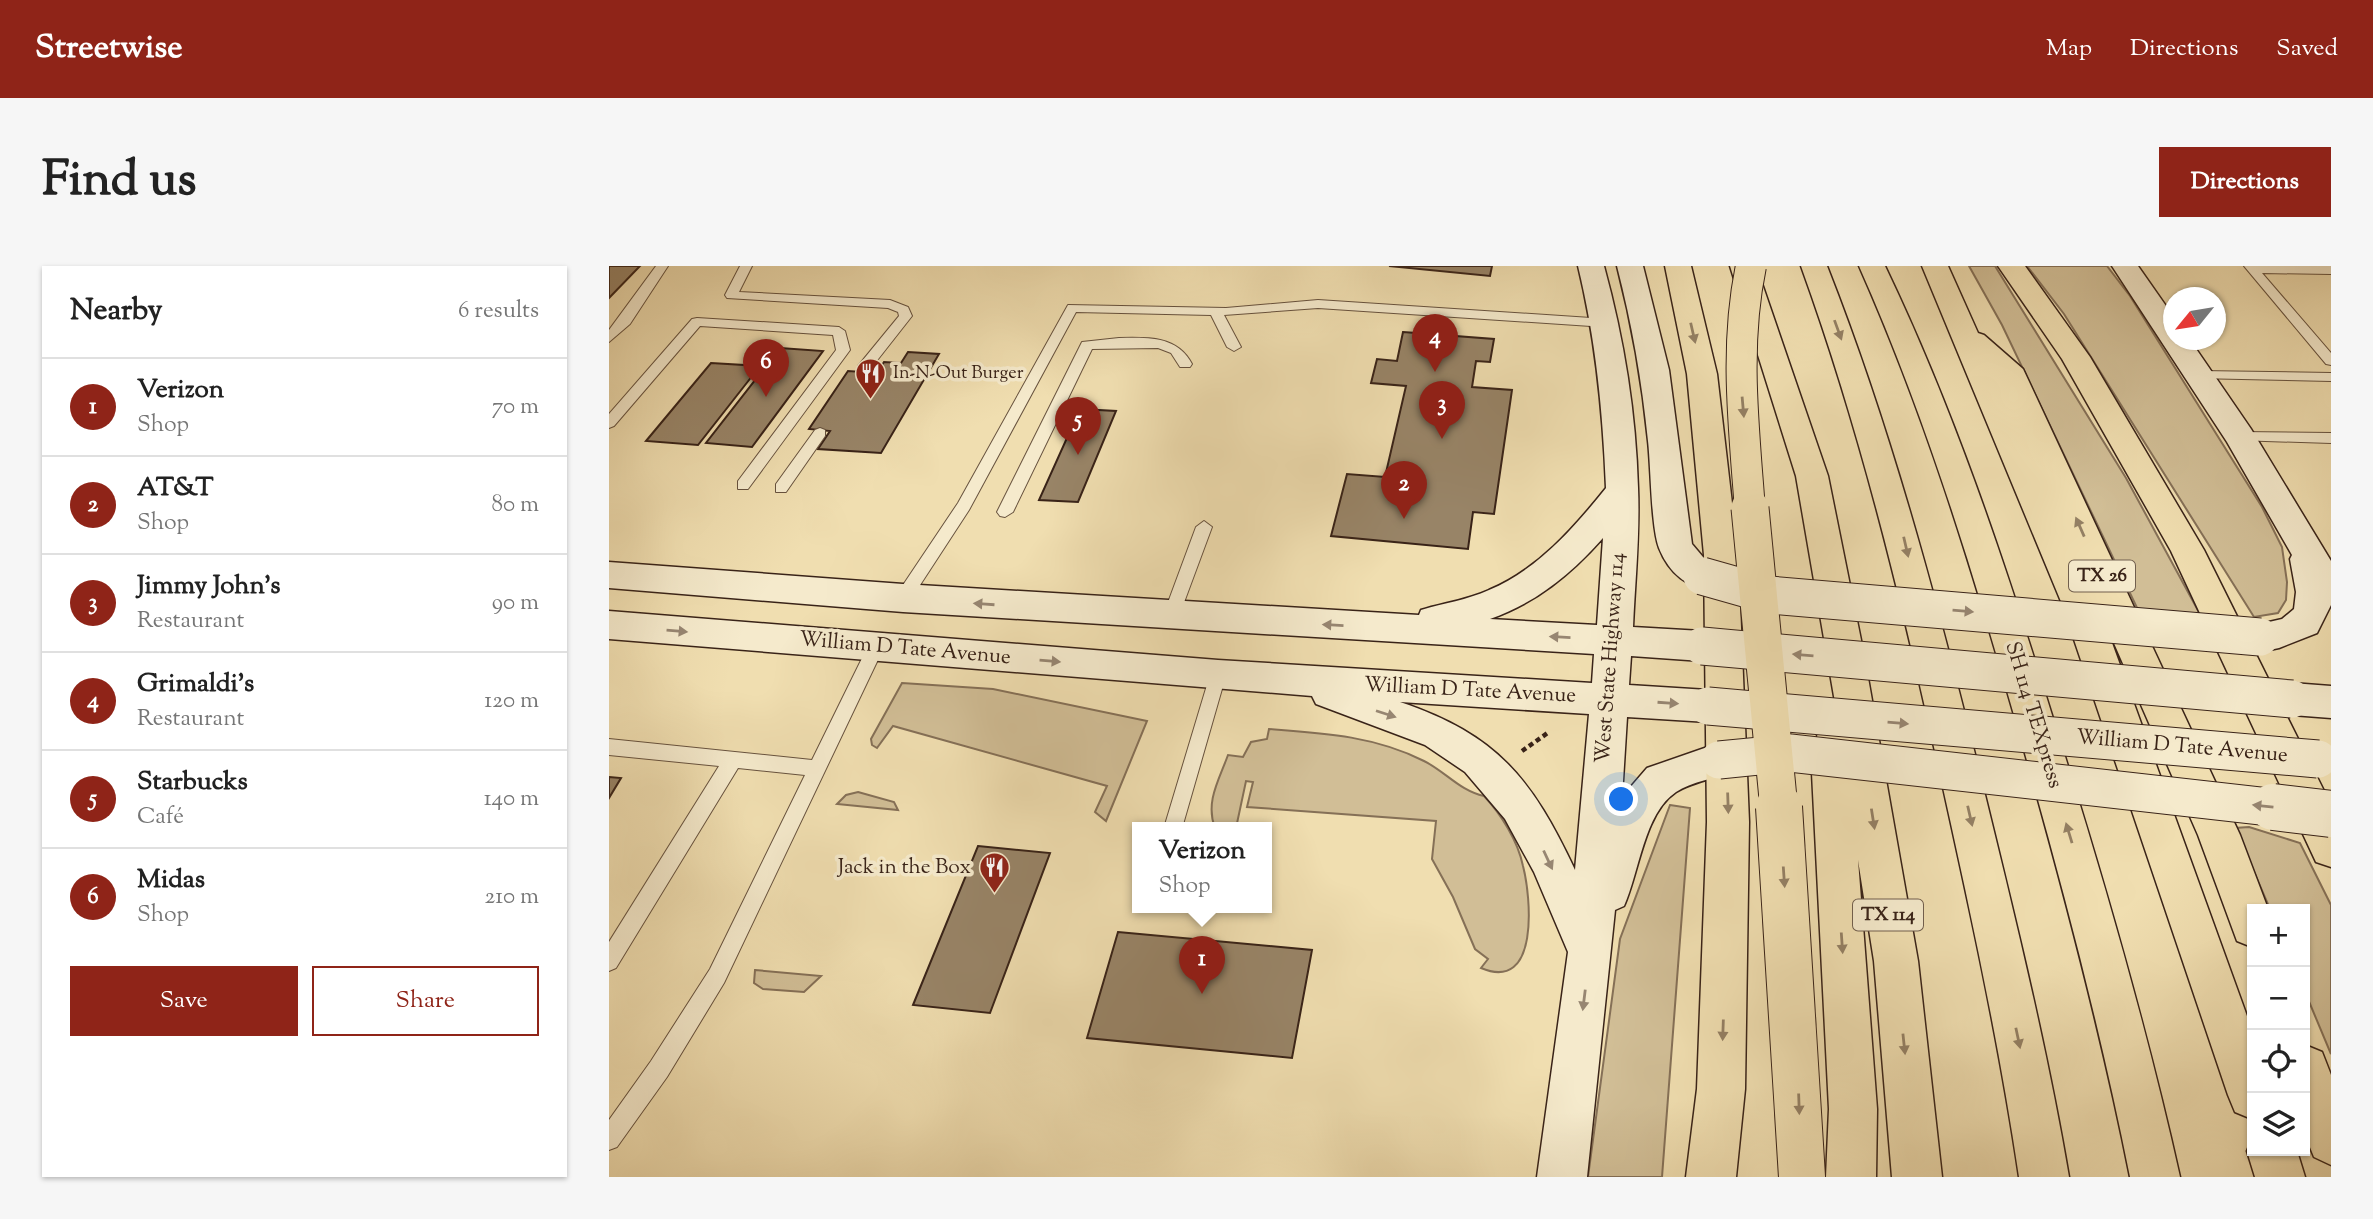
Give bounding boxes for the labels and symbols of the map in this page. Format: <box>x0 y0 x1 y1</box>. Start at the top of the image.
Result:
north arrow <box>2163 287 2226 350</box>
pin: 4 <box>1412 314 1458 372</box>
one-way arrow <box>1832 320 1843 341</box>
one-way arrow <box>1687 322 1698 344</box>
pin: 6 <box>743 339 789 397</box>
restaurant icon: In-N-Out Burger <box>853 357 887 401</box>
place label: In-N-Out Burger <box>893 361 1024 387</box>
pin: 3 <box>1419 381 1465 439</box>
one-way arrow <box>1738 396 1749 418</box>
pin: 5 <box>1055 397 1101 455</box>
pin: 2 <box>1381 461 1427 519</box>
one-way arrow <box>2074 517 2085 538</box>
one-way arrow <box>1901 536 1912 558</box>
street label: West State Highway 114 <box>1589 552 1633 764</box>
road number: TX 26 <box>2069 560 2135 592</box>
one-way arrow <box>973 598 995 609</box>
one-way arrow <box>1952 606 1974 617</box>
one-way arrow <box>1322 619 1344 630</box>
street label: William D Tate Avenue <box>798 625 1012 673</box>
one-way arrow <box>666 626 688 637</box>
one-way arrow <box>1549 631 1571 642</box>
street label: SH 114 TEXpress <box>1996 638 2070 792</box>
one-way arrow <box>1792 649 1814 660</box>
one-way arrow <box>1039 656 1061 667</box>
street label: William D Tate Avenue <box>1363 670 1577 712</box>
one-way arrow <box>1658 698 1680 709</box>
one-way arrow <box>1376 710 1397 720</box>
one-way arrow <box>1887 718 1909 729</box>
street label: William D Tate Avenue <box>2075 723 2289 771</box>
your location <box>1604 782 1638 816</box>
one-way arrow <box>1722 792 1733 814</box>
one-way arrow <box>2252 801 2274 812</box>
one-way arrow <box>1965 805 1976 827</box>
one-way arrow <box>1868 808 1879 830</box>
one-way arrow <box>2063 822 2073 843</box>
one-way arrow <box>1543 849 1554 870</box>
restaurant icon: Jack in the Box <box>977 851 1011 895</box>
place label: Jack in the Box <box>837 853 971 883</box>
one-way arrow <box>1779 867 1790 889</box>
road number: TX 114 <box>1853 900 1923 930</box>
one-way arrow <box>1837 932 1848 954</box>
pin: 1 <box>1179 936 1225 994</box>
one-way arrow <box>1579 989 1590 1011</box>
one-way arrow <box>1717 1020 1728 1042</box>
one-way arrow <box>2013 1027 2024 1049</box>
one-way arrow <box>1899 1034 1910 1056</box>
one-way arrow <box>1793 1094 1804 1116</box>

